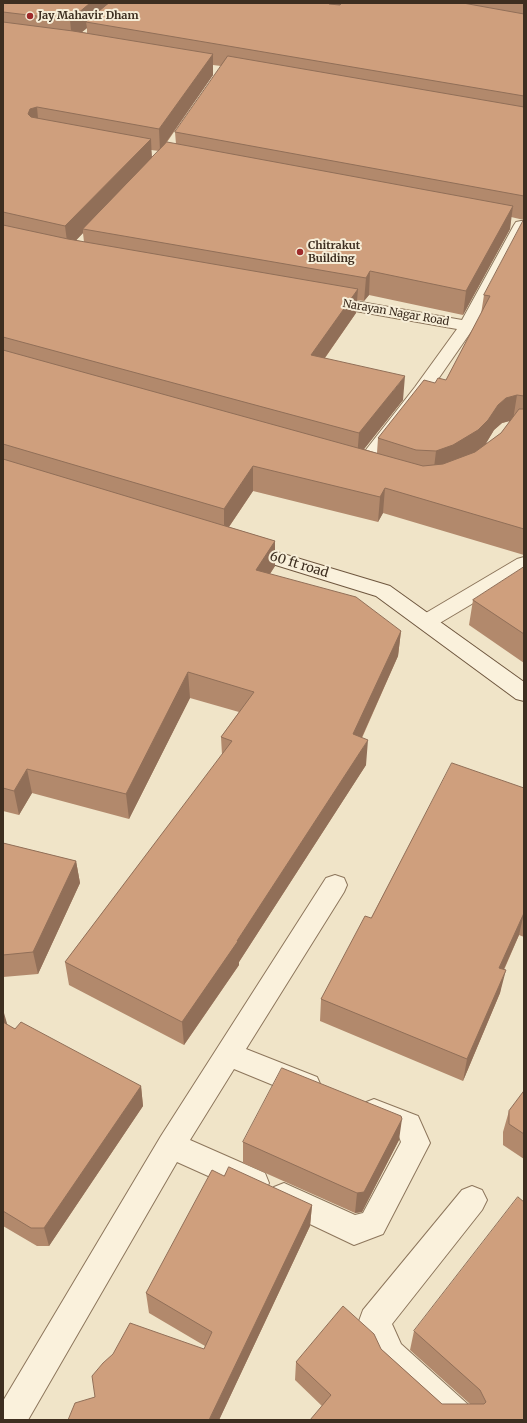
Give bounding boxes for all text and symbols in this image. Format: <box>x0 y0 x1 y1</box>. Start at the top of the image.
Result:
place label: Jay Mahavir Dham <box>38 9 138 23</box>
marker: Jay Mahavir Dham <box>25 11 35 21</box>
place label: Chitrakut Building <box>308 239 360 265</box>
marker: Chitrakut Building <box>295 247 305 257</box>
street label: Narayan Nagar Road <box>342 297 450 329</box>
street label: 60 ft road <box>268 549 330 581</box>

